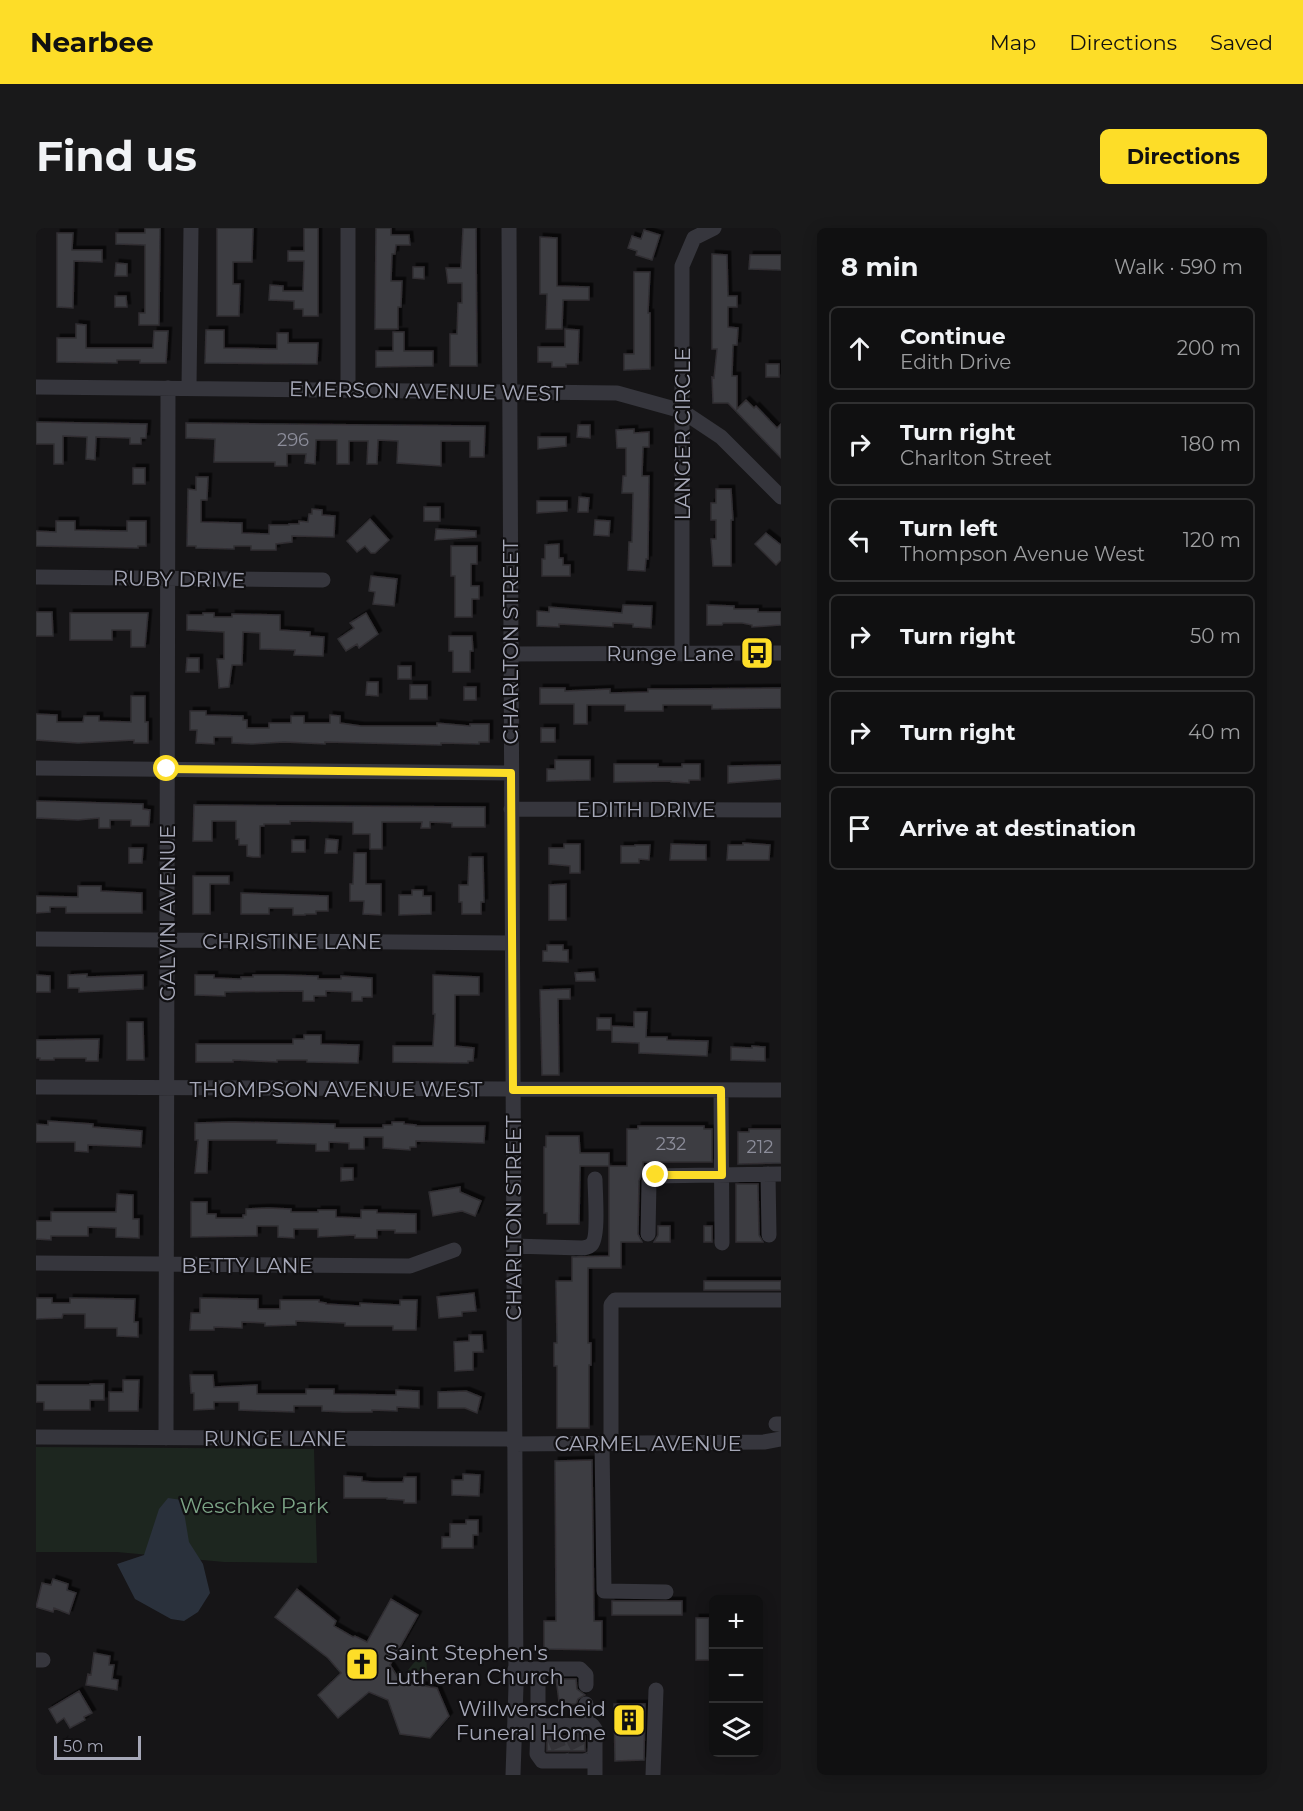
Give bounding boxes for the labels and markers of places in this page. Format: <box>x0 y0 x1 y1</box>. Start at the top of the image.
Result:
bus stop icon: Runge Lane <box>739 635 775 671</box>
place label: Runge Lane <box>606 641 734 666</box>
place label: Saint Stephen's Lutheran Church <box>385 1640 564 1689</box>
church icon: Saint Stephen's Lutheran Church <box>344 1646 380 1682</box>
place label: Willwerscheid Funeral Home <box>456 1696 606 1745</box>
building icon: Willwerscheid Funeral Home <box>611 1702 647 1738</box>

